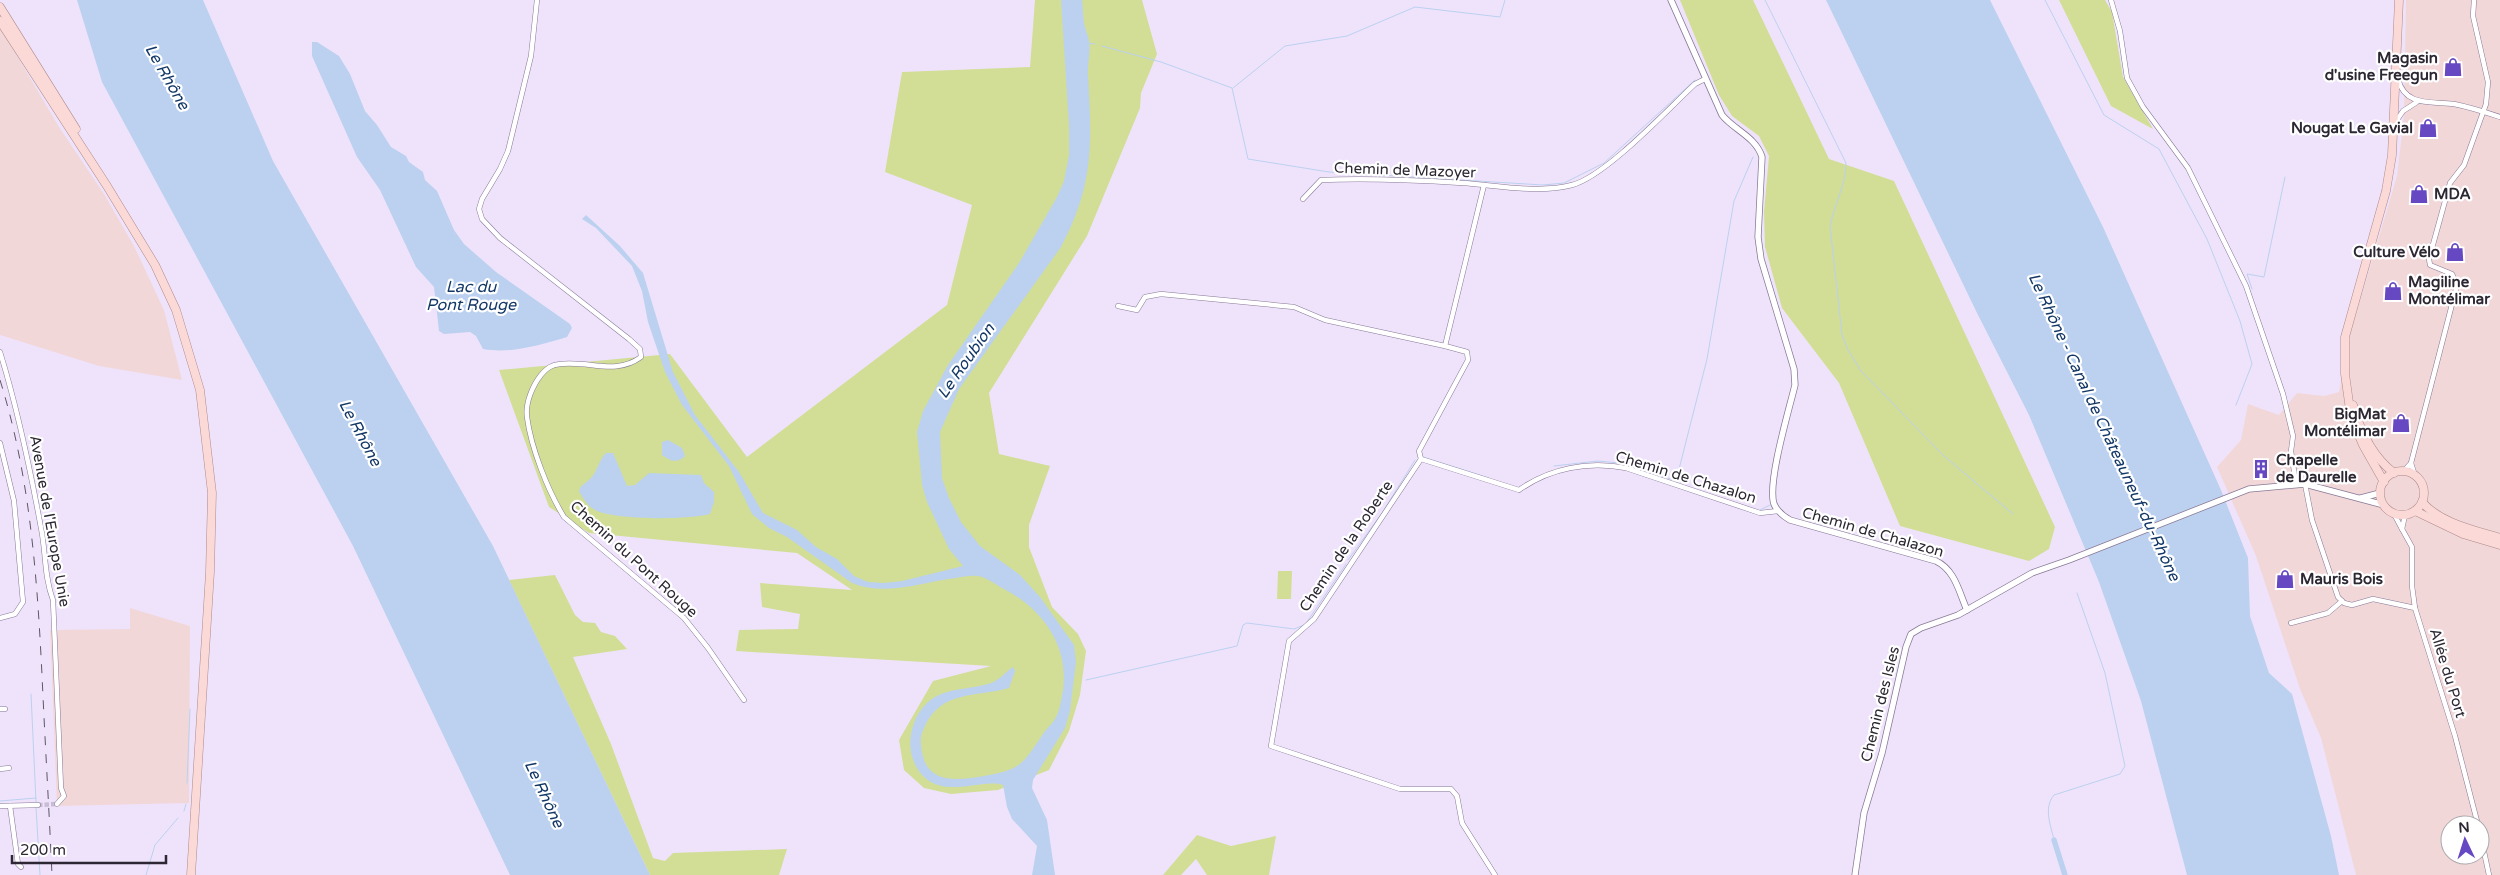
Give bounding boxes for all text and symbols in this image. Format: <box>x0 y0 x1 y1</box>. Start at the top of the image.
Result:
water label: Le Rhône <box>140 41 194 114</box>
place label: Magasin d'usine Freegun <box>2325 49 2438 85</box>
shop icon: Magasin d'usine Freegun <box>2442 56 2464 78</box>
shop icon: Nougat Le Gavial <box>2417 117 2439 139</box>
place label: Nougat Le Gavial <box>2291 119 2413 138</box>
street label: Chemin de Mazoyer <box>1334 159 1477 181</box>
shop icon: MDA <box>2408 183 2430 205</box>
place label: MDA <box>2434 185 2471 203</box>
shop icon: Culture Vélo <box>2444 241 2466 263</box>
place label: Culture Vélo <box>2353 243 2440 261</box>
water label: Le Rhône - Canal de Châteauneuf-du-Rhône <box>2024 270 2185 585</box>
place label: Magiline Montélimar <box>2408 273 2490 308</box>
water label: Lac du Pont Rouge <box>426 277 517 315</box>
shop icon: Magiline Montélimar <box>2382 280 2404 302</box>
water label: Le Roubion <box>933 319 1000 402</box>
water label: Le Rhône <box>334 396 386 470</box>
place label: BigMat Montélimar <box>2304 405 2386 440</box>
shop icon: BigMat Montélimar <box>2390 412 2412 434</box>
street label: Avenue de l'Europe Unie <box>26 434 74 608</box>
street label: Chemin de Chazalon <box>1613 447 1759 507</box>
place label: Chapelle de Daurelle <box>2276 451 2357 486</box>
building icon: Chapelle de Daurelle <box>2250 458 2272 480</box>
street label: Chemin de la Roberte <box>1295 477 1397 615</box>
street label: Chemin du Pont Rouge <box>566 497 702 621</box>
street label: Chemin de Chalazon <box>1800 503 1946 561</box>
shop icon: Mauris Bois <box>2274 568 2296 590</box>
place label: Mauris Bois <box>2300 570 2383 588</box>
street label: Allée du Port <box>2426 626 2470 720</box>
street label: Chemin des Isles <box>1857 644 1903 764</box>
water label: Le Rhône <box>520 757 569 832</box>
north arrow <box>2440 815 2490 865</box>
text: N <box>2458 819 2470 836</box>
scale bar <box>12 832 166 864</box>
text: 200 m <box>20 841 66 859</box>

